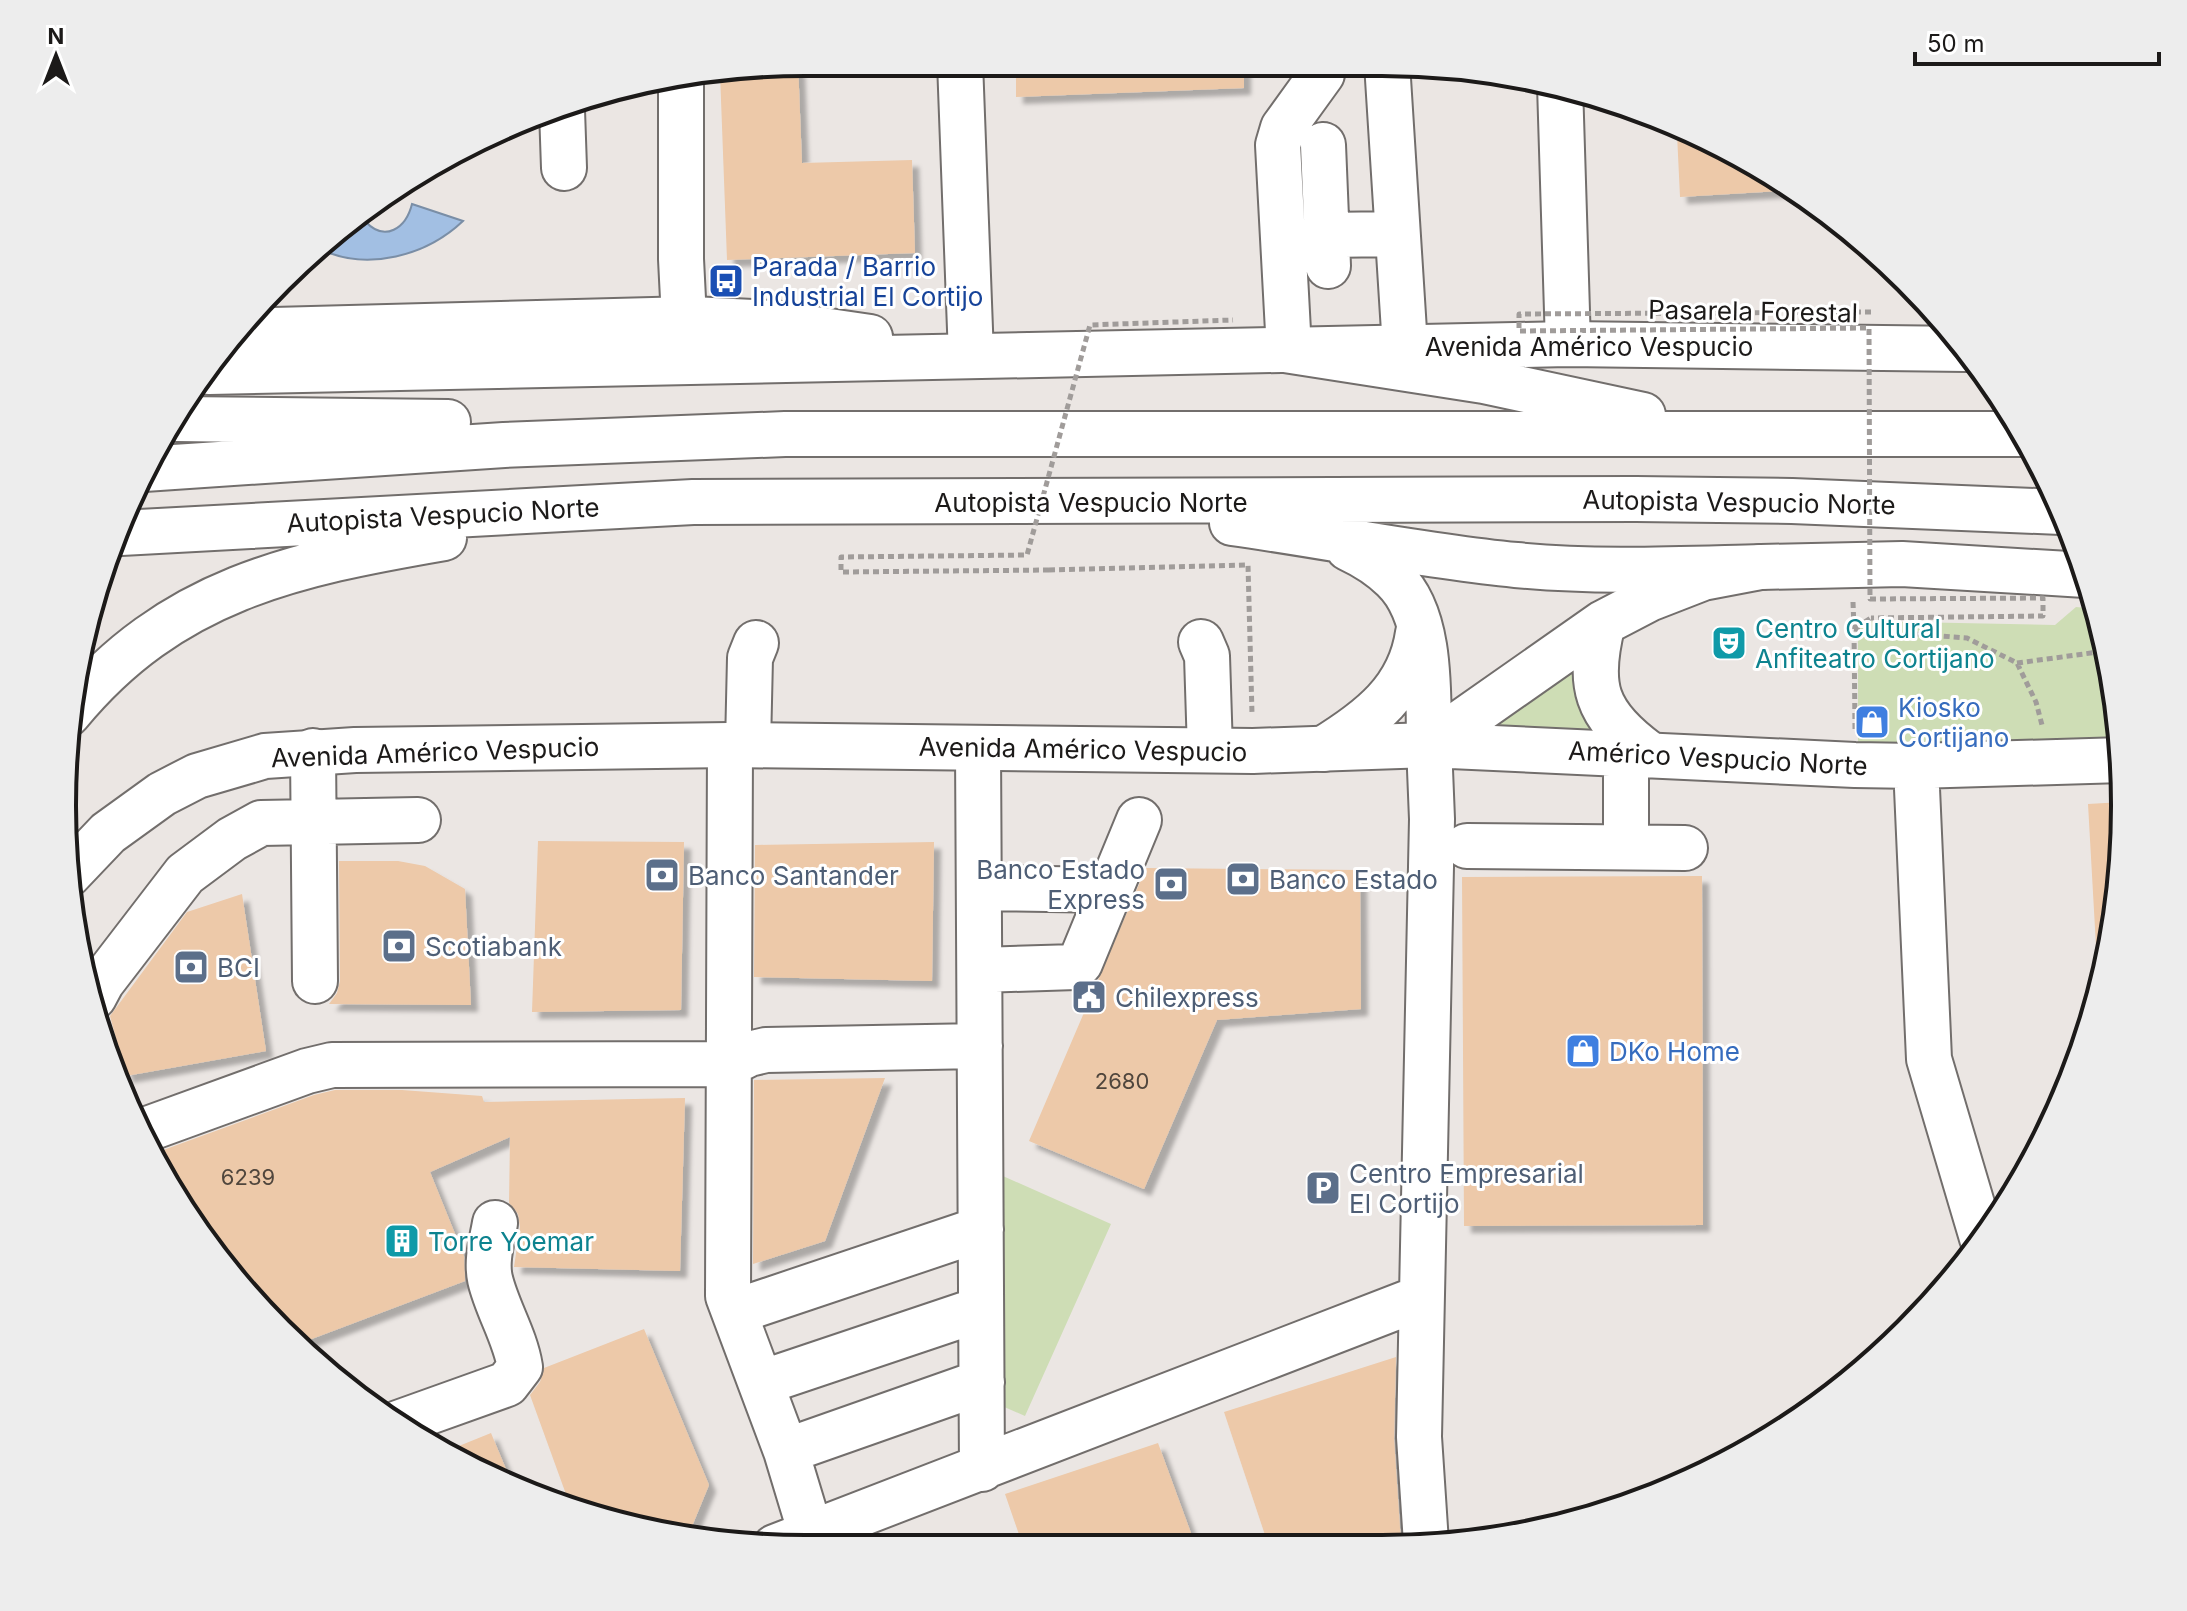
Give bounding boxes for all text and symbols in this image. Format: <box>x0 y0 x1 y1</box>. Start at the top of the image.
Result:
north arrow <box>16 16 96 96</box>
scale bar <box>1915 16 2159 66</box>
text: N <box>48 23 64 49</box>
text: 50 m <box>1927 29 1985 58</box>
place label: Parada / Barrio Industrial El Cortijo <box>752 251 983 312</box>
bus stop icon: Parada / Barrio Industrial El Cortijo <box>707 262 745 300</box>
street label: Pasarela Forestal <box>1648 294 1858 328</box>
street label: Avenida Américo Vespucio <box>1425 331 1753 362</box>
street label: Autopista Vespucio Norte <box>1582 484 1896 520</box>
street label: Autopista Vespucio Norte <box>934 487 1248 518</box>
street label: Autopista Vespucio Norte <box>286 491 600 539</box>
place label: Centro Cultural Anfiteatro Cortijano <box>1755 613 1995 674</box>
theatre icon: Centro Cultural Anfiteatro Cortijano <box>1710 624 1748 662</box>
place label: Kiosko Cortijano <box>1898 692 2009 753</box>
shop icon: Kiosko Cortijano <box>1853 703 1891 741</box>
street label: Avenida Américo Vespucio <box>270 731 600 773</box>
street label: Avenida Américo Vespucio <box>918 731 1248 767</box>
street label: Américo Vespucio Norte <box>1568 735 1868 781</box>
place label: Banco Estado Express <box>976 854 1145 915</box>
bank icon: Banco Santander <box>643 856 681 894</box>
place label: Banco Santander <box>688 860 899 891</box>
bank icon: Banco Estado <box>1224 860 1262 898</box>
place label: Banco Estado <box>1269 864 1438 895</box>
bank icon: Banco Estado Express <box>1152 865 1190 903</box>
bank icon: Scotiabank <box>380 927 418 965</box>
place label: Scotiabank <box>425 931 562 962</box>
bank icon: BCI <box>172 948 210 986</box>
place label: BCI <box>217 952 260 983</box>
public building icon: Chilexpress <box>1070 978 1108 1016</box>
place label: Chilexpress <box>1115 982 1259 1013</box>
shop icon: DKo Home <box>1564 1032 1602 1070</box>
place label: DKo Home <box>1609 1036 1740 1067</box>
house number: 2680 <box>1095 1068 1149 1094</box>
place label: Centro Empresarial El Cortijo <box>1349 1158 1584 1219</box>
house number: 6239 <box>221 1164 275 1190</box>
parking icon: Centro Empresarial El Cortijo <box>1304 1169 1342 1207</box>
building icon: Torre Yoemar <box>383 1222 421 1260</box>
place label: Torre Yoemar <box>428 1226 594 1257</box>

